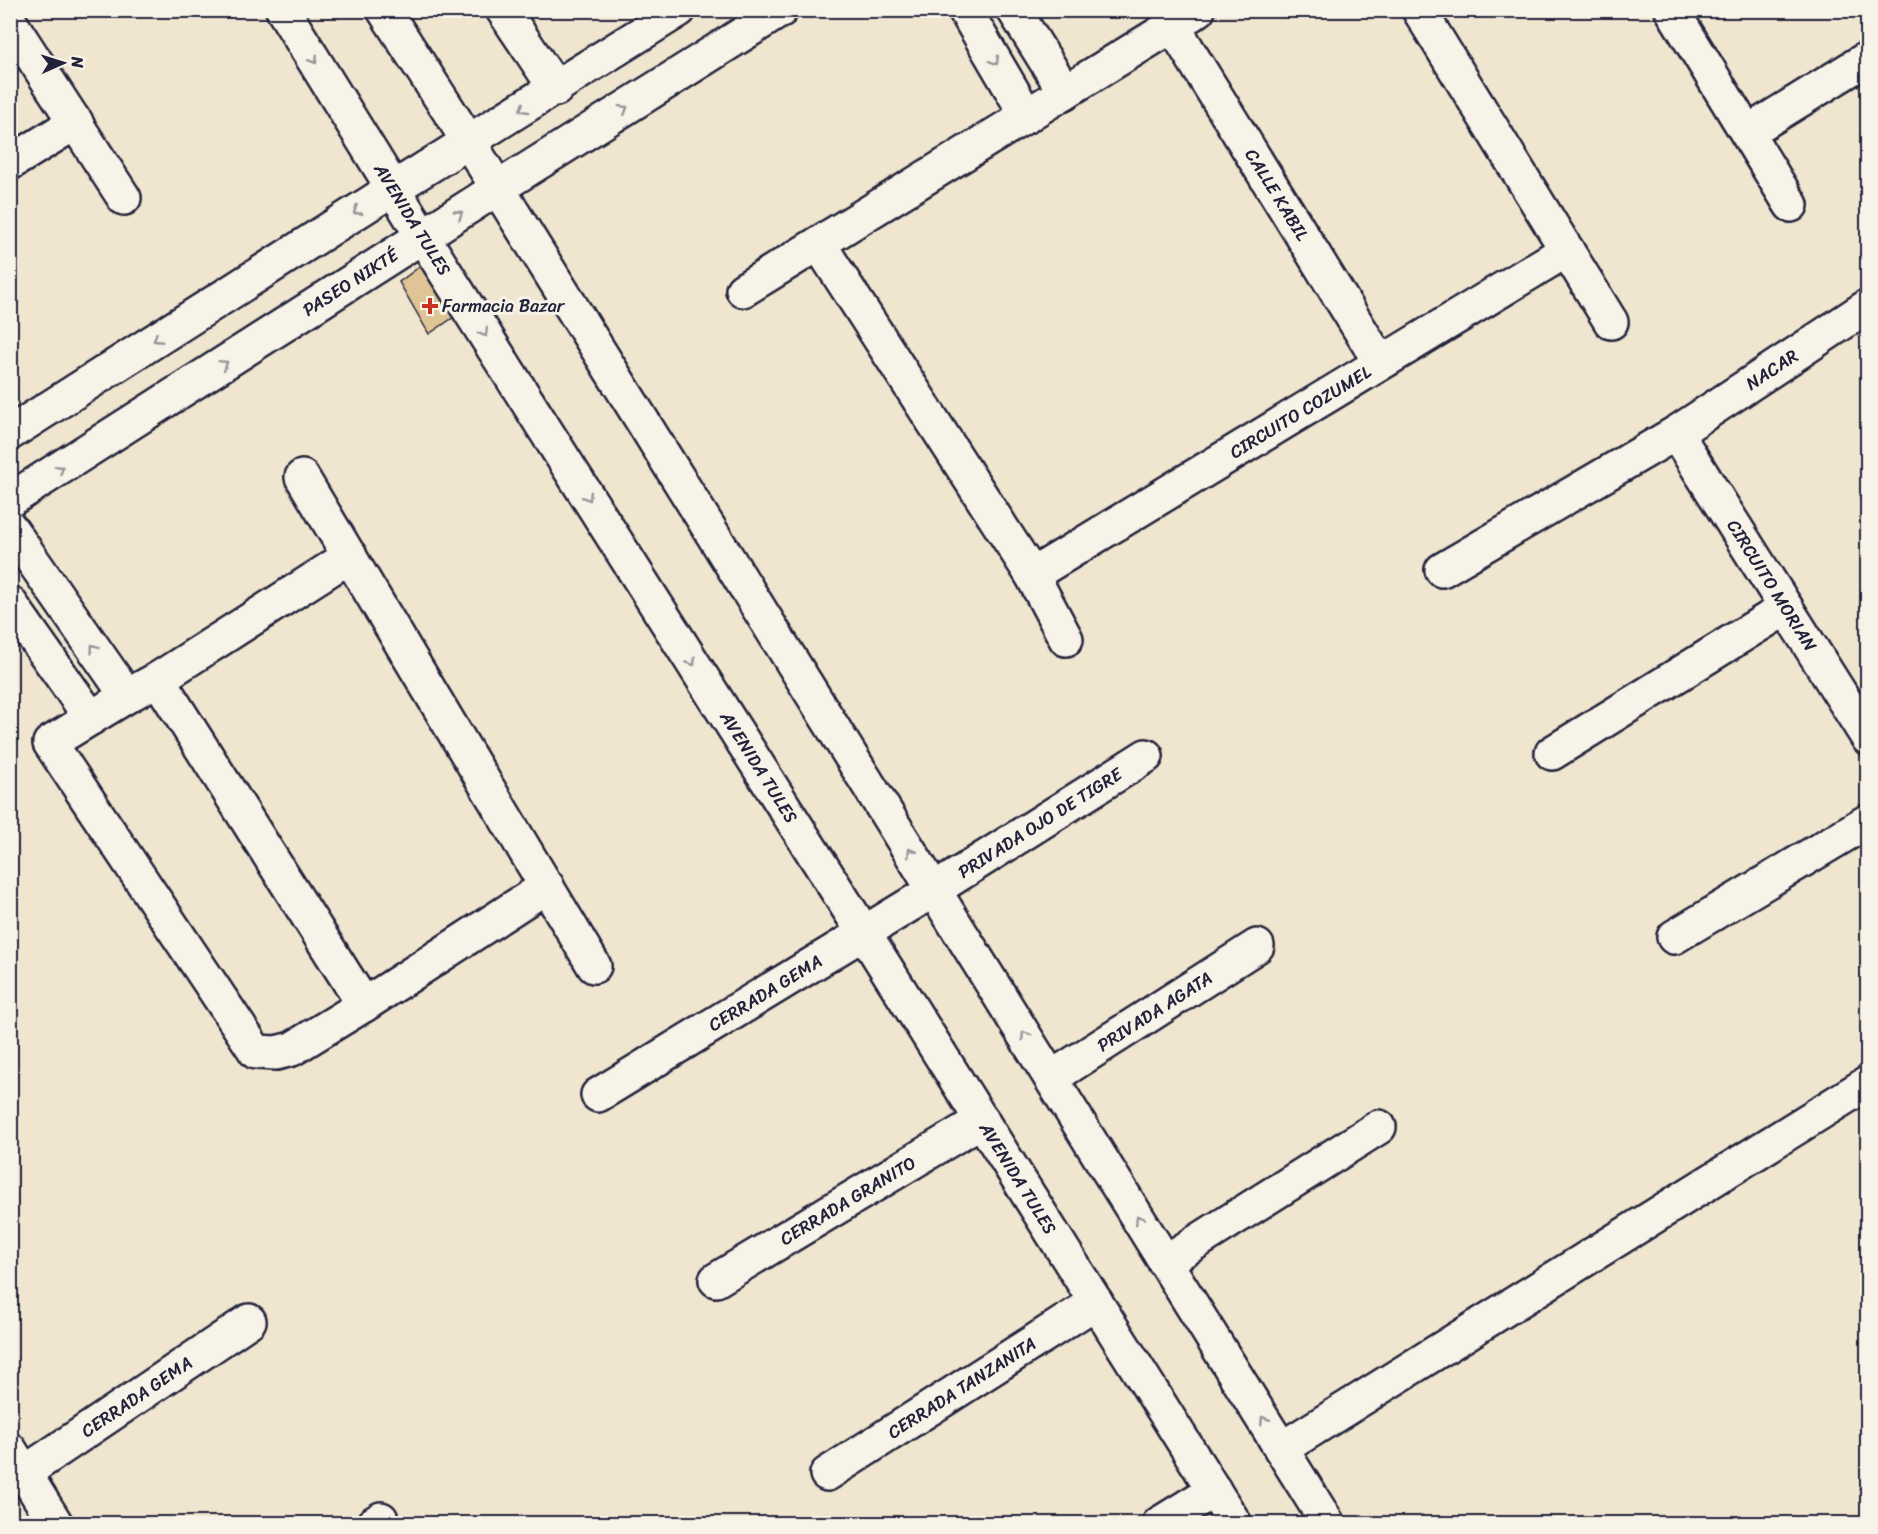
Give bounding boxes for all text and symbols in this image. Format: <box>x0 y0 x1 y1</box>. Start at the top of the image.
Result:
north arrow <box>33 33 93 93</box>
one-way arrow <box>307 53 318 64</box>
text: N <box>63 55 92 69</box>
one-way arrow <box>987 55 999 65</box>
one-way arrow <box>519 101 529 113</box>
one-way arrow <box>618 105 628 117</box>
street label: CALLE KABIL <box>1236 142 1318 248</box>
street label: AVENIDA TULES <box>364 156 460 282</box>
one-way arrow <box>353 204 363 216</box>
one-way arrow <box>453 210 464 221</box>
street label: PASEO NIKTÉ <box>296 239 406 325</box>
place label: Farmacia Bazar <box>442 290 566 322</box>
marker: Farmacia Bazar <box>423 299 437 313</box>
one-way arrow <box>476 326 487 337</box>
one-way arrow <box>153 331 164 342</box>
street label: NACAR <box>1739 340 1805 399</box>
street label: CIRCUITO COZUMEL <box>1223 356 1378 468</box>
one-way arrow <box>218 359 228 371</box>
one-way arrow <box>54 464 64 476</box>
one-way arrow <box>581 490 592 501</box>
street label: CIRCUITO MORIAN <box>1718 513 1826 658</box>
one-way arrow <box>90 643 101 654</box>
one-way arrow <box>685 656 697 666</box>
street label: AVENIDA TULES <box>711 704 807 830</box>
street label: PRIVADA OJO DE TIGRE <box>951 758 1130 887</box>
one-way arrow <box>906 848 918 858</box>
street label: CERRADA GEMA <box>702 946 829 1040</box>
street label: PRIVADA AGATA <box>1090 963 1219 1061</box>
one-way arrow <box>1021 1031 1032 1042</box>
street label: AVENIDA TULES <box>970 1115 1066 1241</box>
street label: CERRADA GRANITO <box>773 1147 923 1254</box>
one-way arrow <box>1134 1215 1146 1225</box>
street label: CERRADA TANZANITA <box>881 1328 1043 1448</box>
street label: CERRADA GEMA <box>74 1347 199 1446</box>
one-way arrow <box>1259 1416 1271 1426</box>

